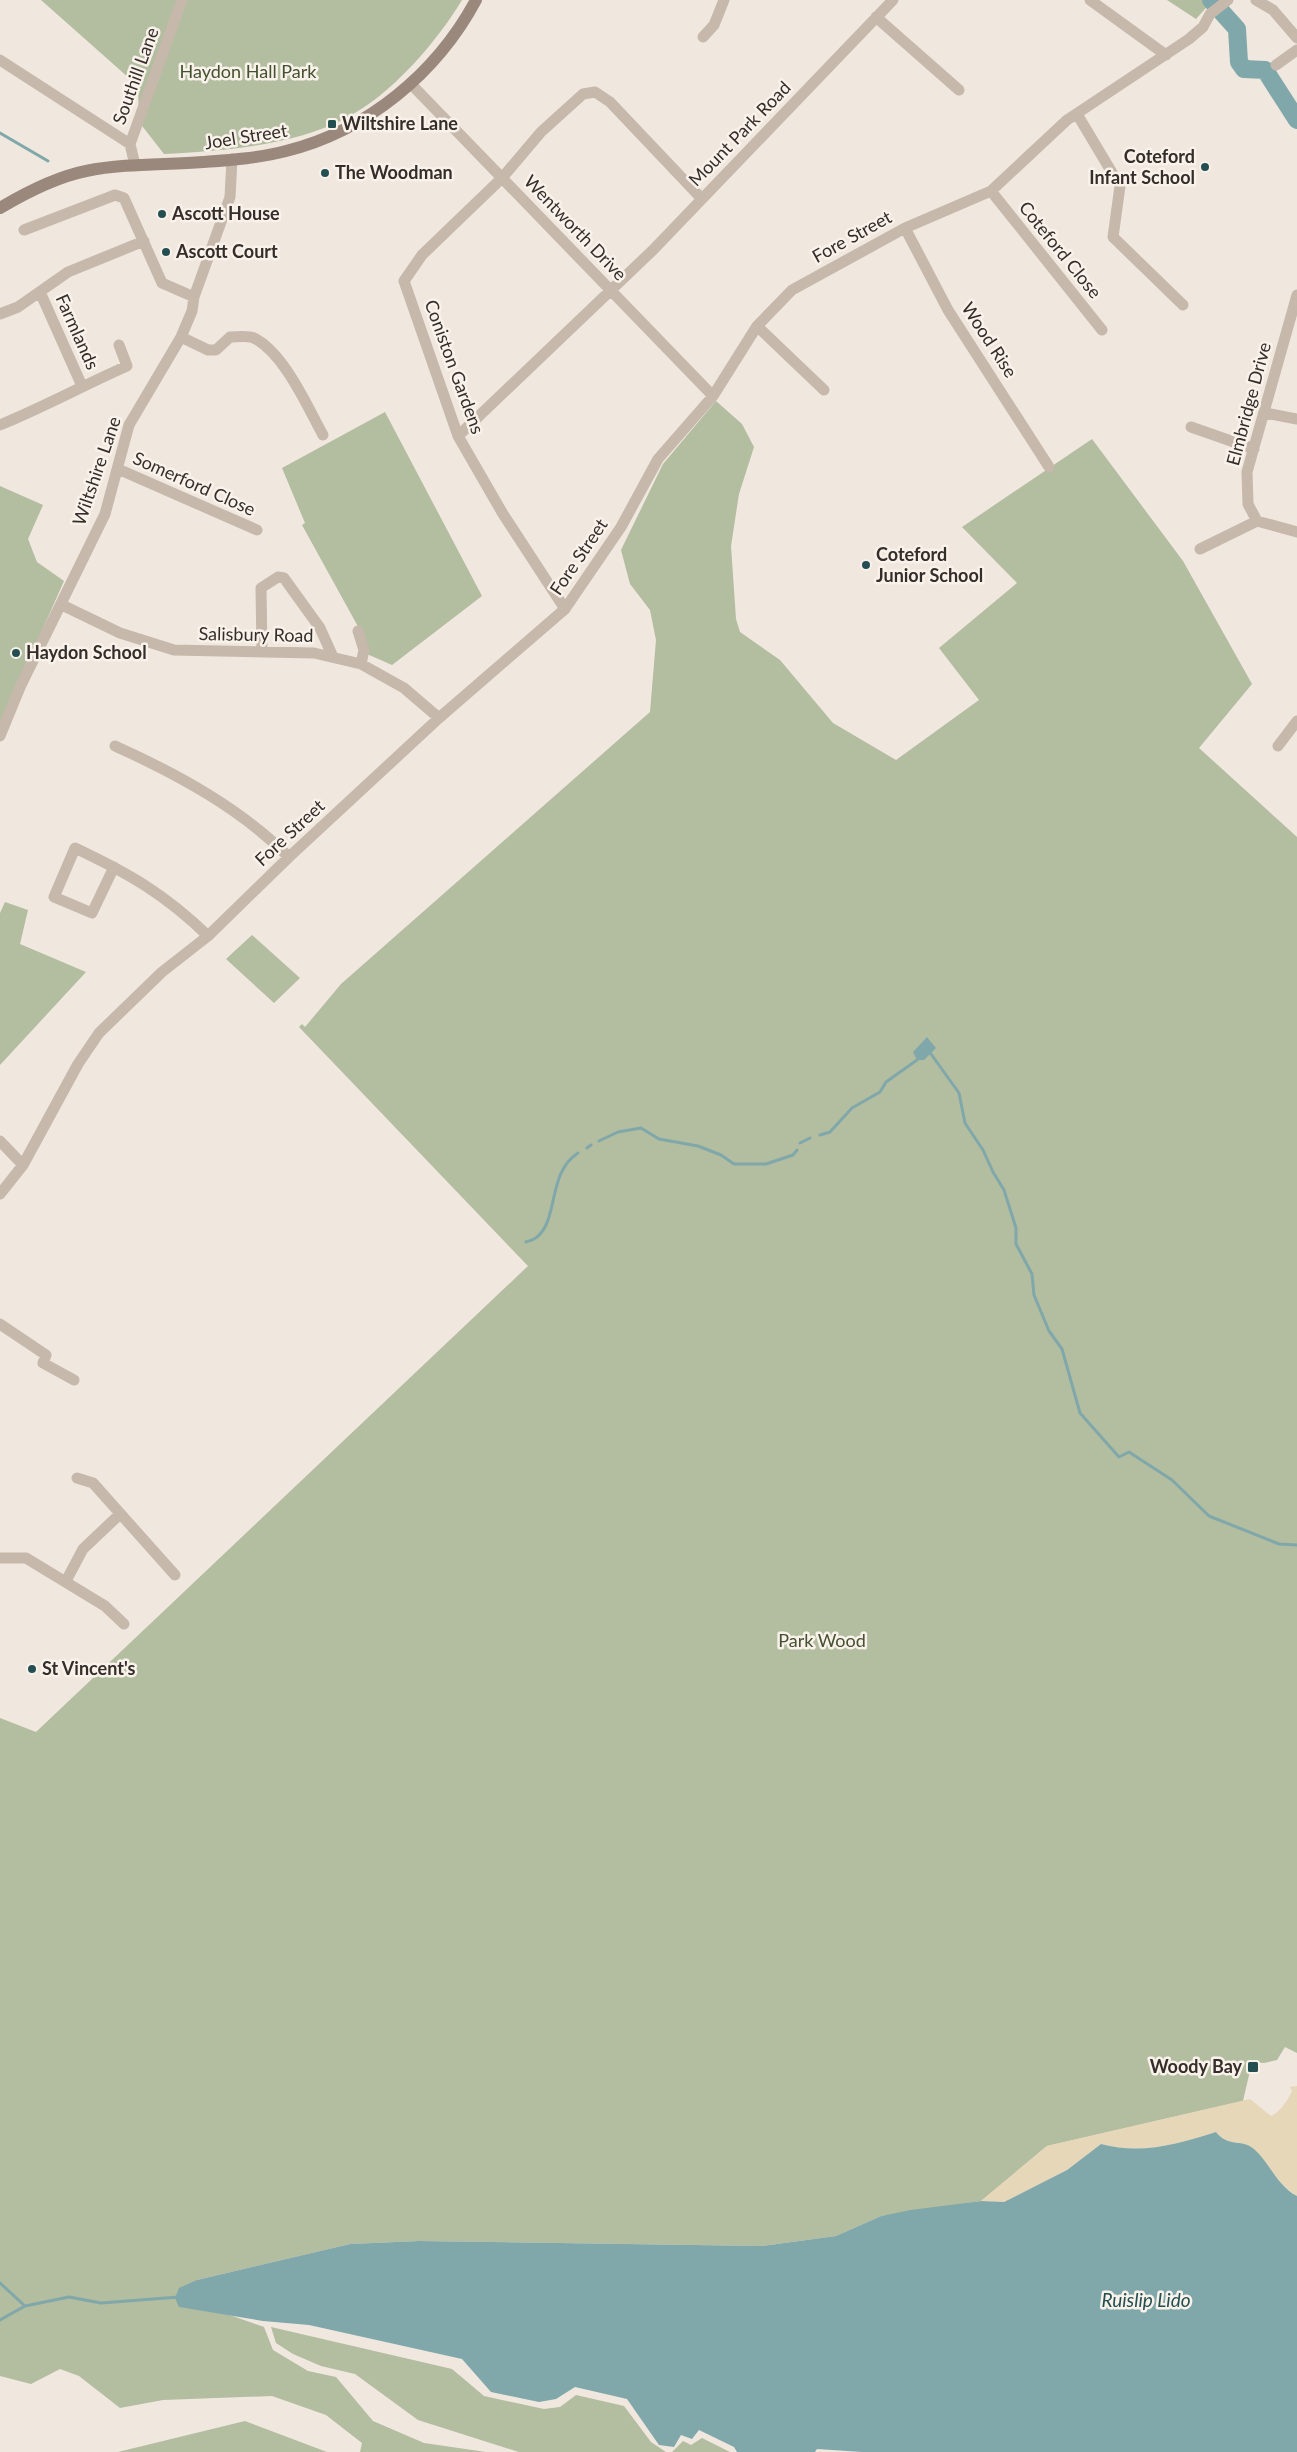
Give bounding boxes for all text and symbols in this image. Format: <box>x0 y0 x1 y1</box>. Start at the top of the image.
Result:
street label: Southill Lane <box>107 24 163 127</box>
park label: Haydon Hall Park <box>180 60 317 82</box>
street label: Mount Park Road <box>684 76 795 190</box>
place label: Wiltshire Lane <box>342 112 458 134</box>
marker: Wiltshire Lane <box>326 118 338 130</box>
street label: Joel Street <box>203 119 289 153</box>
place label: Coteford Infant School <box>1089 145 1195 188</box>
place label: The Woodman <box>335 161 453 183</box>
marker: Coteford Infant School <box>1199 161 1211 173</box>
marker: The Woodman <box>319 167 331 179</box>
street label: Wentworth Drive <box>520 170 632 285</box>
street label: Coteford Close <box>1015 196 1107 302</box>
place label: Ascott House <box>171 202 280 224</box>
street label: Fore Street <box>808 205 895 267</box>
marker: Ascott House <box>156 208 168 220</box>
place label: Ascott Court <box>175 240 278 262</box>
marker: Ascott Court <box>160 246 172 258</box>
street label: Farmlands <box>52 290 104 373</box>
street label: Coniston Gardens <box>420 297 489 437</box>
street label: Wood Rise <box>957 298 1022 381</box>
street label: Elmbridge Drive <box>1221 340 1275 468</box>
street label: Wiltshire Lane <box>67 413 125 528</box>
street label: Somerford Close <box>130 446 259 520</box>
street label: Fore Street <box>545 514 612 599</box>
place label: Coteford Junior School <box>876 543 983 586</box>
marker: Coteford Junior School <box>860 559 872 571</box>
street label: Salisbury Road <box>198 622 314 646</box>
place label: Haydon School <box>26 641 147 663</box>
marker: Haydon School <box>10 647 22 659</box>
street label: Fore Street <box>250 794 329 870</box>
park label: Park Wood <box>778 1629 866 1651</box>
place label: St Vincent's <box>42 1657 136 1679</box>
marker: St Vincent's <box>26 1663 38 1675</box>
place label: Woody Bay <box>1150 2055 1243 2077</box>
marker: Woody Bay <box>1246 2060 1260 2074</box>
water label: Ruislip Lido <box>1101 2288 1191 2311</box>

